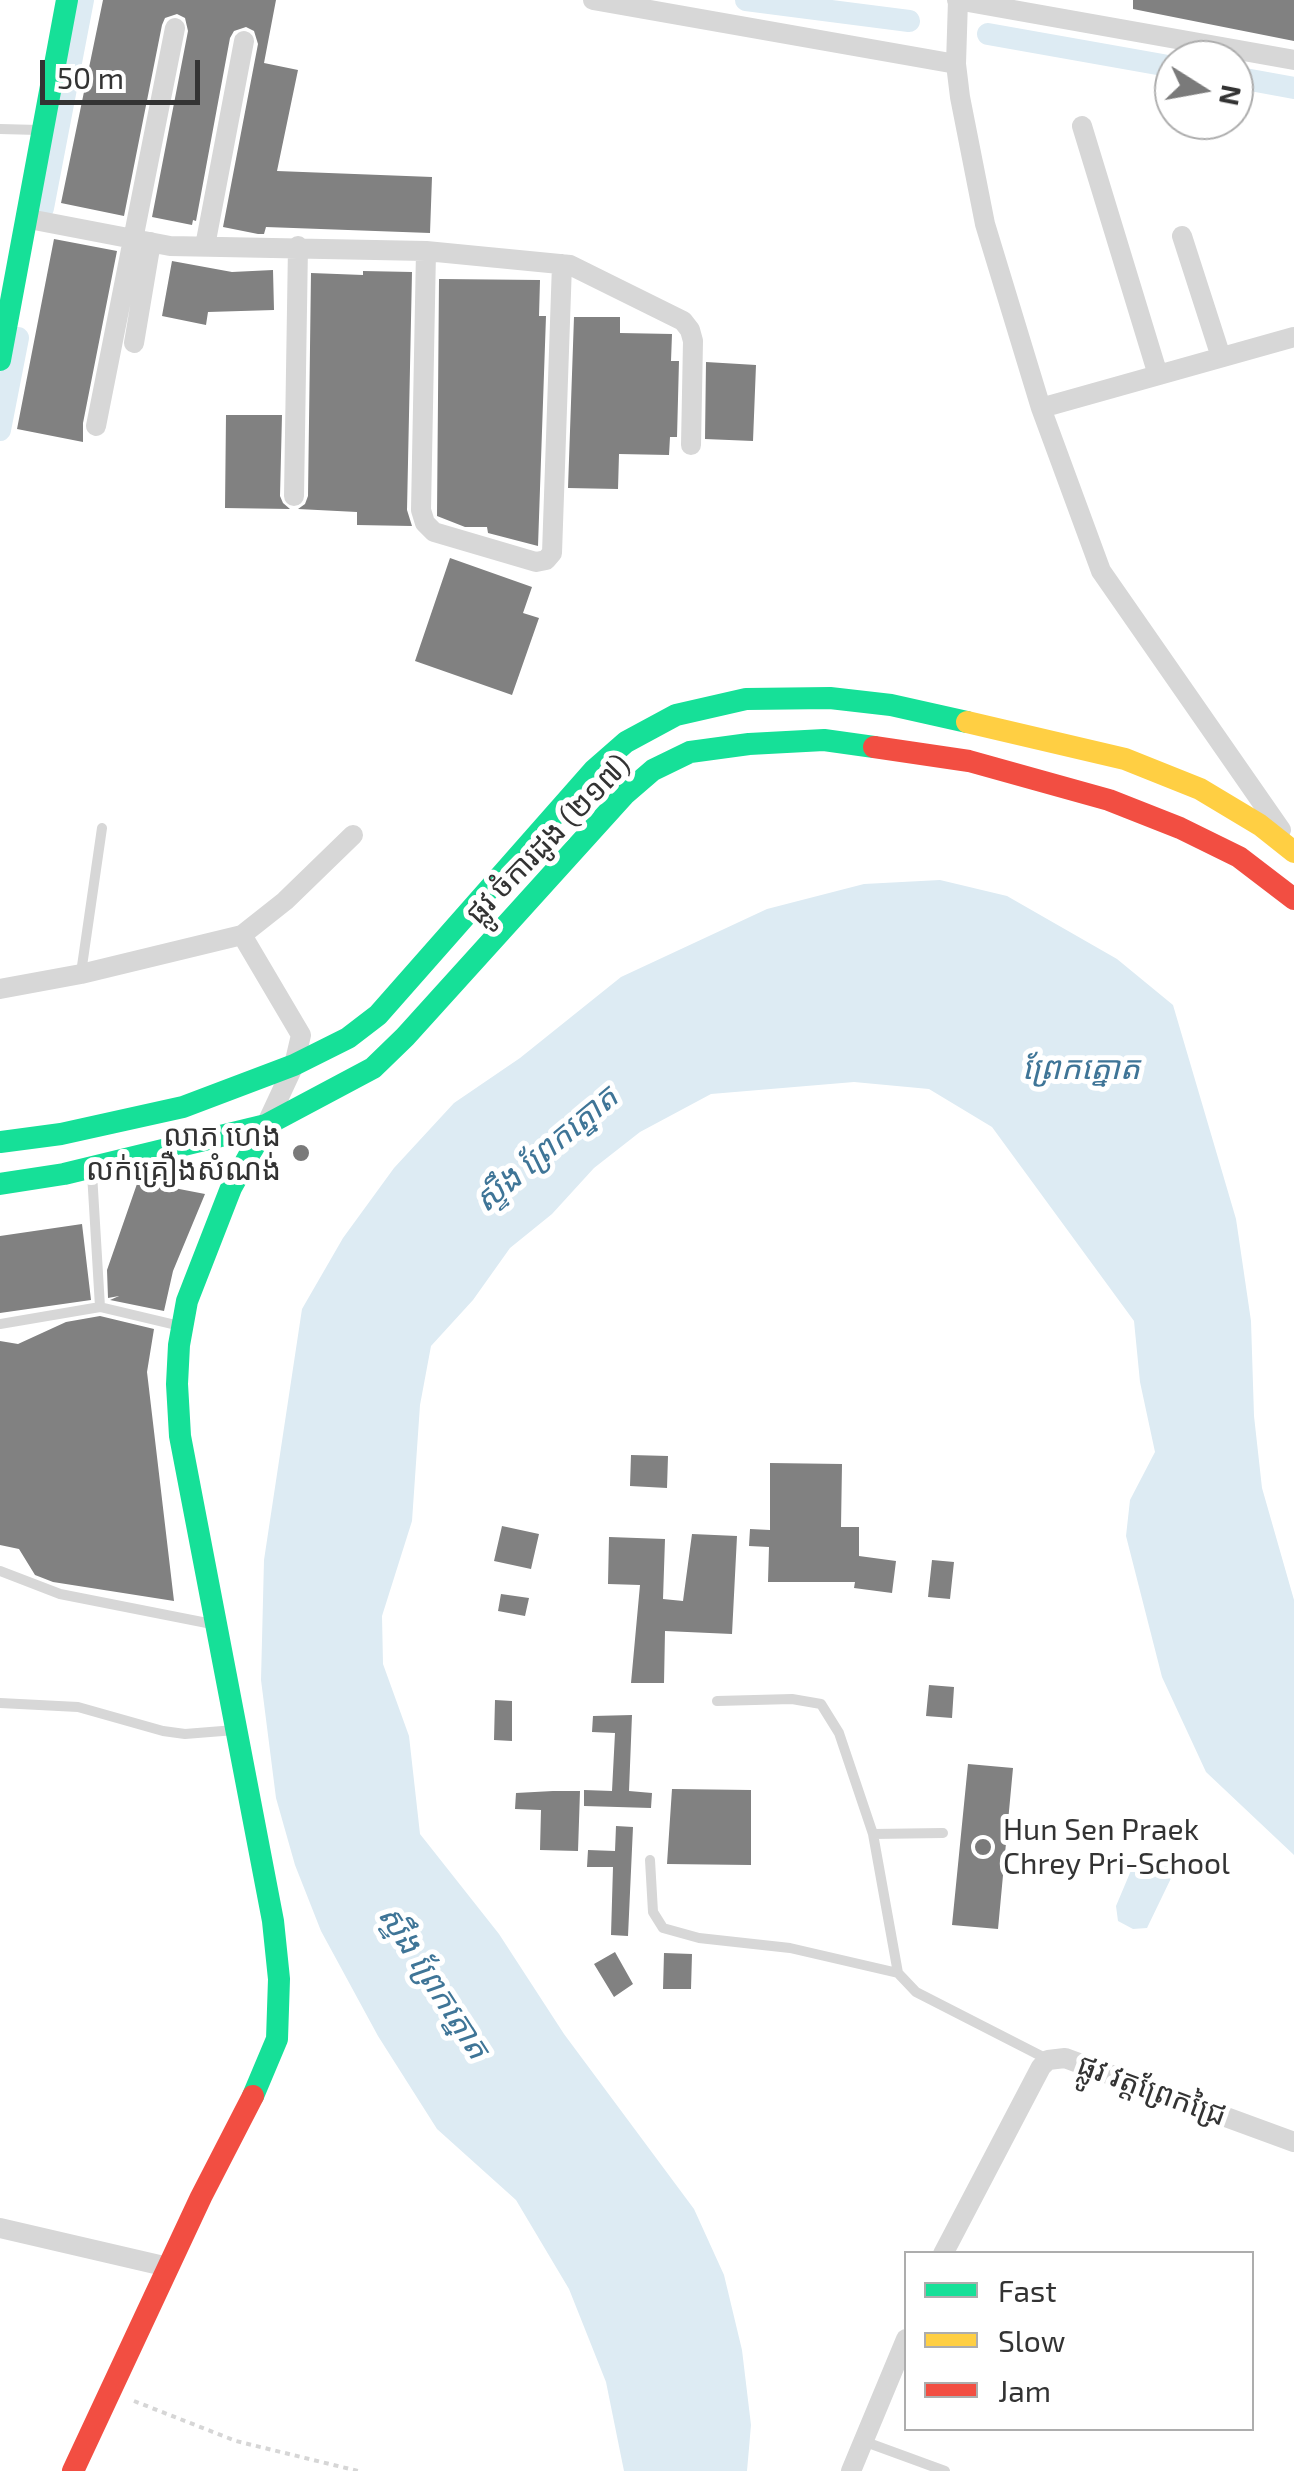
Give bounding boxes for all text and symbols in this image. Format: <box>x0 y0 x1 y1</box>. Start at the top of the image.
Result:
scale bar <box>45 40 205 102</box>
north arrow <box>1154 40 1254 140</box>
text: 50 m <box>57 59 124 95</box>
text: N <box>1213 82 1250 109</box>
street label: ផ្លូវ ចំការដូង (២១៧) <box>458 747 638 931</box>
water label: ព្រែកត្នោត <box>1022 1049 1140 1087</box>
water label: ស្ទឹង ព្រែកត្នោត <box>467 1078 625 1220</box>
place label: លាភ ហេង លក់គ្រឿងសំណង់ <box>86 1118 281 1188</box>
marker: លាភ ហេង លក់គ្រឿងសំណង់ <box>290 1142 312 1164</box>
place label: Hun Sen Praek Chrey Pri-School <box>1003 1812 1230 1882</box>
marker: Hun Sen Praek Chrey Pri-School <box>972 1836 994 1858</box>
water label: ស្ទឹង ព្រែកត្នោត <box>370 1898 498 2066</box>
street label: ផ្លូវ វត្តព្រែកជ្រៃ <box>1073 2046 1231 2134</box>
legend <box>904 2251 1254 2431</box>
text: Fast <box>998 2272 1057 2308</box>
text: Slow <box>998 2322 1065 2358</box>
text: Jam <box>998 2372 1051 2408</box>

